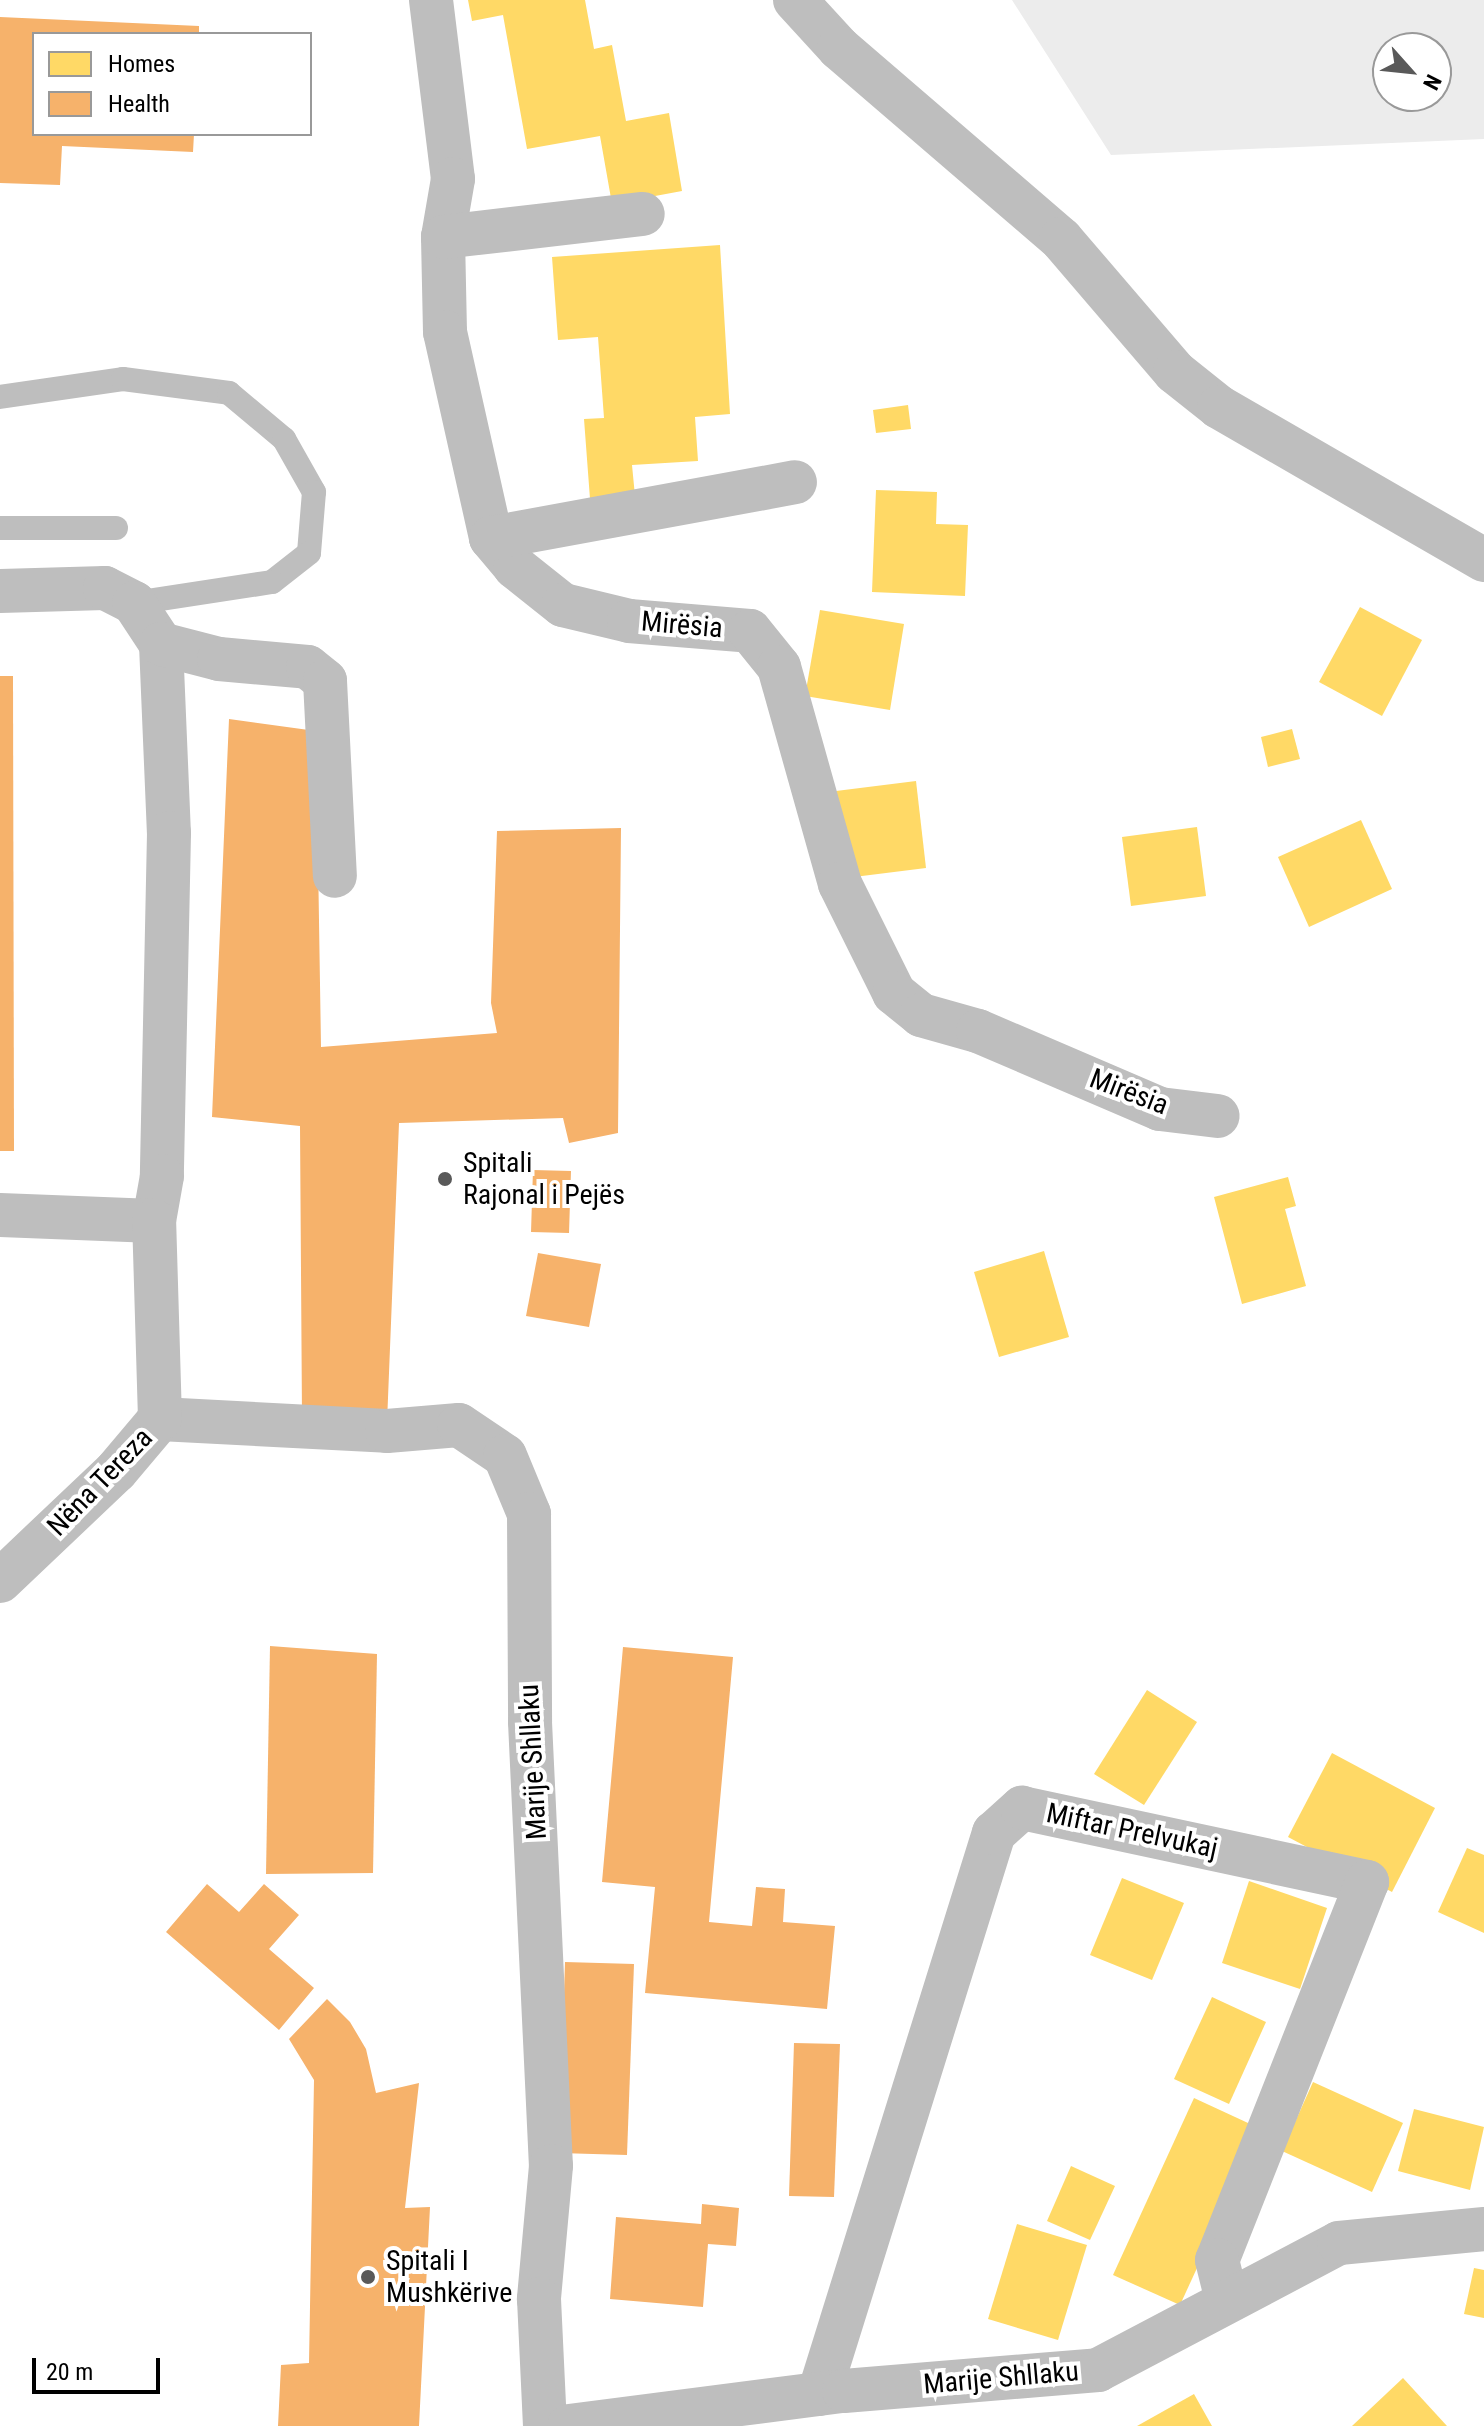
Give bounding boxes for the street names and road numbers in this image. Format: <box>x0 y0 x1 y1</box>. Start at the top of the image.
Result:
street label: Mirësia <box>640 605 724 645</box>
street label: Mirësia <box>1085 1062 1173 1122</box>
street label: Nëna Tereza <box>40 1421 160 1543</box>
street label: Marije Shllaku <box>512 1683 554 1841</box>
street label: Miftar Prelvukaj <box>1043 1796 1221 1866</box>
street label: Marije Shllaku <box>922 2354 1080 2402</box>

